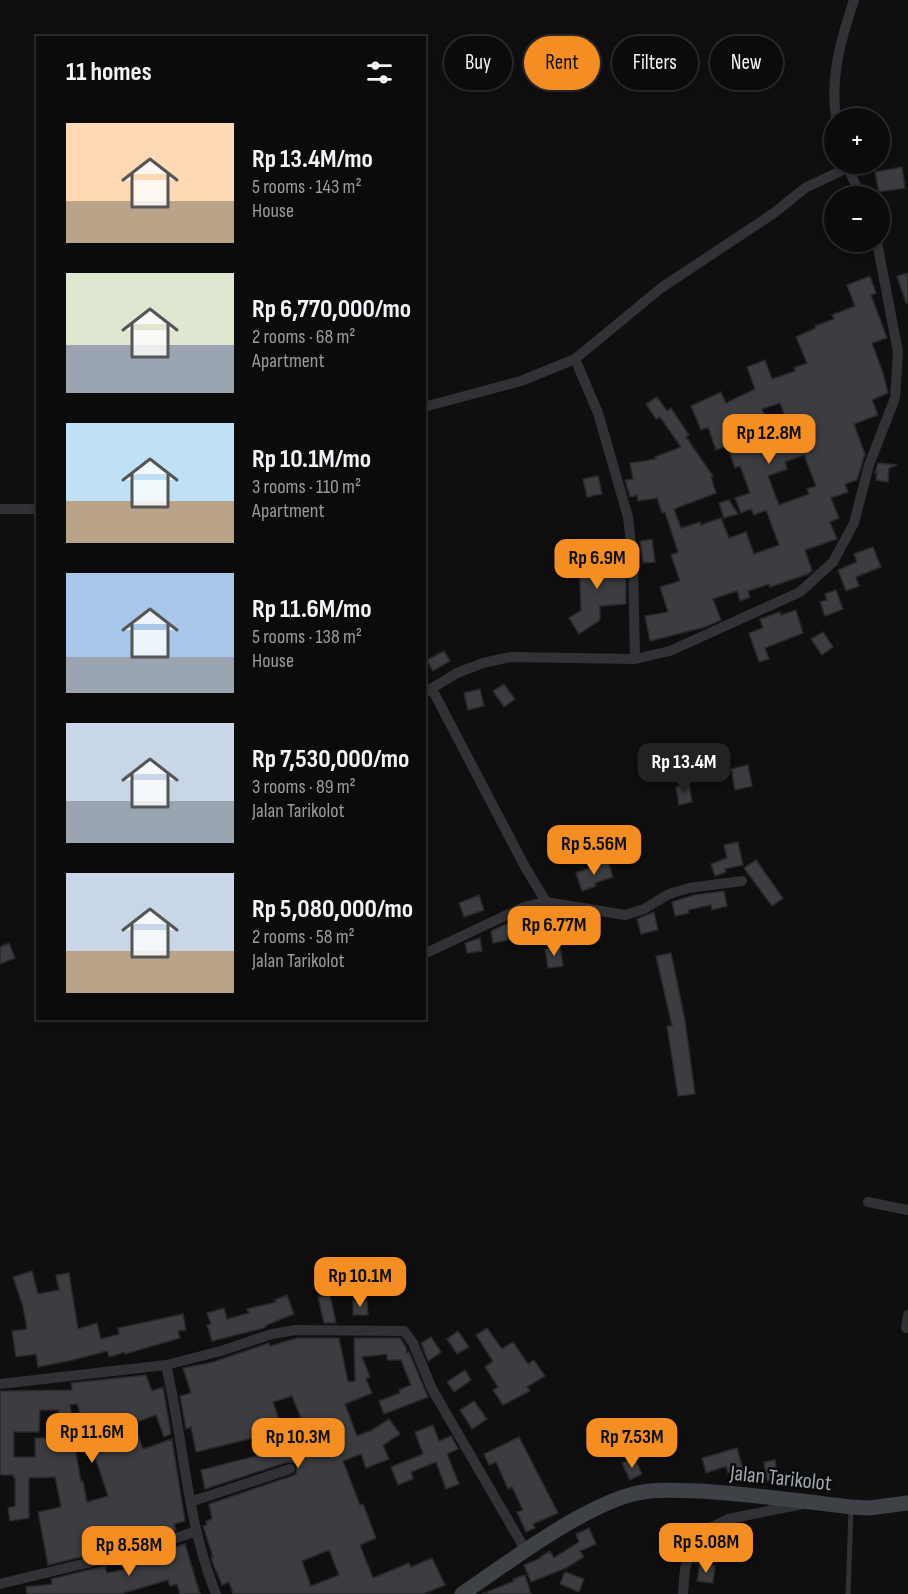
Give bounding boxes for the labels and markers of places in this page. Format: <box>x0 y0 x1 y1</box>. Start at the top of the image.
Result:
pin: Rp 12.8M <box>707 414 831 465</box>
pin: Rp 6.9M <box>542 539 652 590</box>
pin: Rp 13.4M <box>622 743 746 794</box>
pin: Rp 5.56M <box>532 825 656 876</box>
pin: Rp 6.77M <box>492 906 616 957</box>
pin: Rp 10.1M <box>298 1257 422 1308</box>
pin: Rp 11.6M <box>30 1413 154 1464</box>
pin: Rp 10.3M <box>236 1418 360 1469</box>
pin: Rp 7.53M <box>570 1418 694 1469</box>
pin: Rp 5.08M <box>644 1523 768 1574</box>
pin: Rp 8.58M <box>67 1526 191 1577</box>

